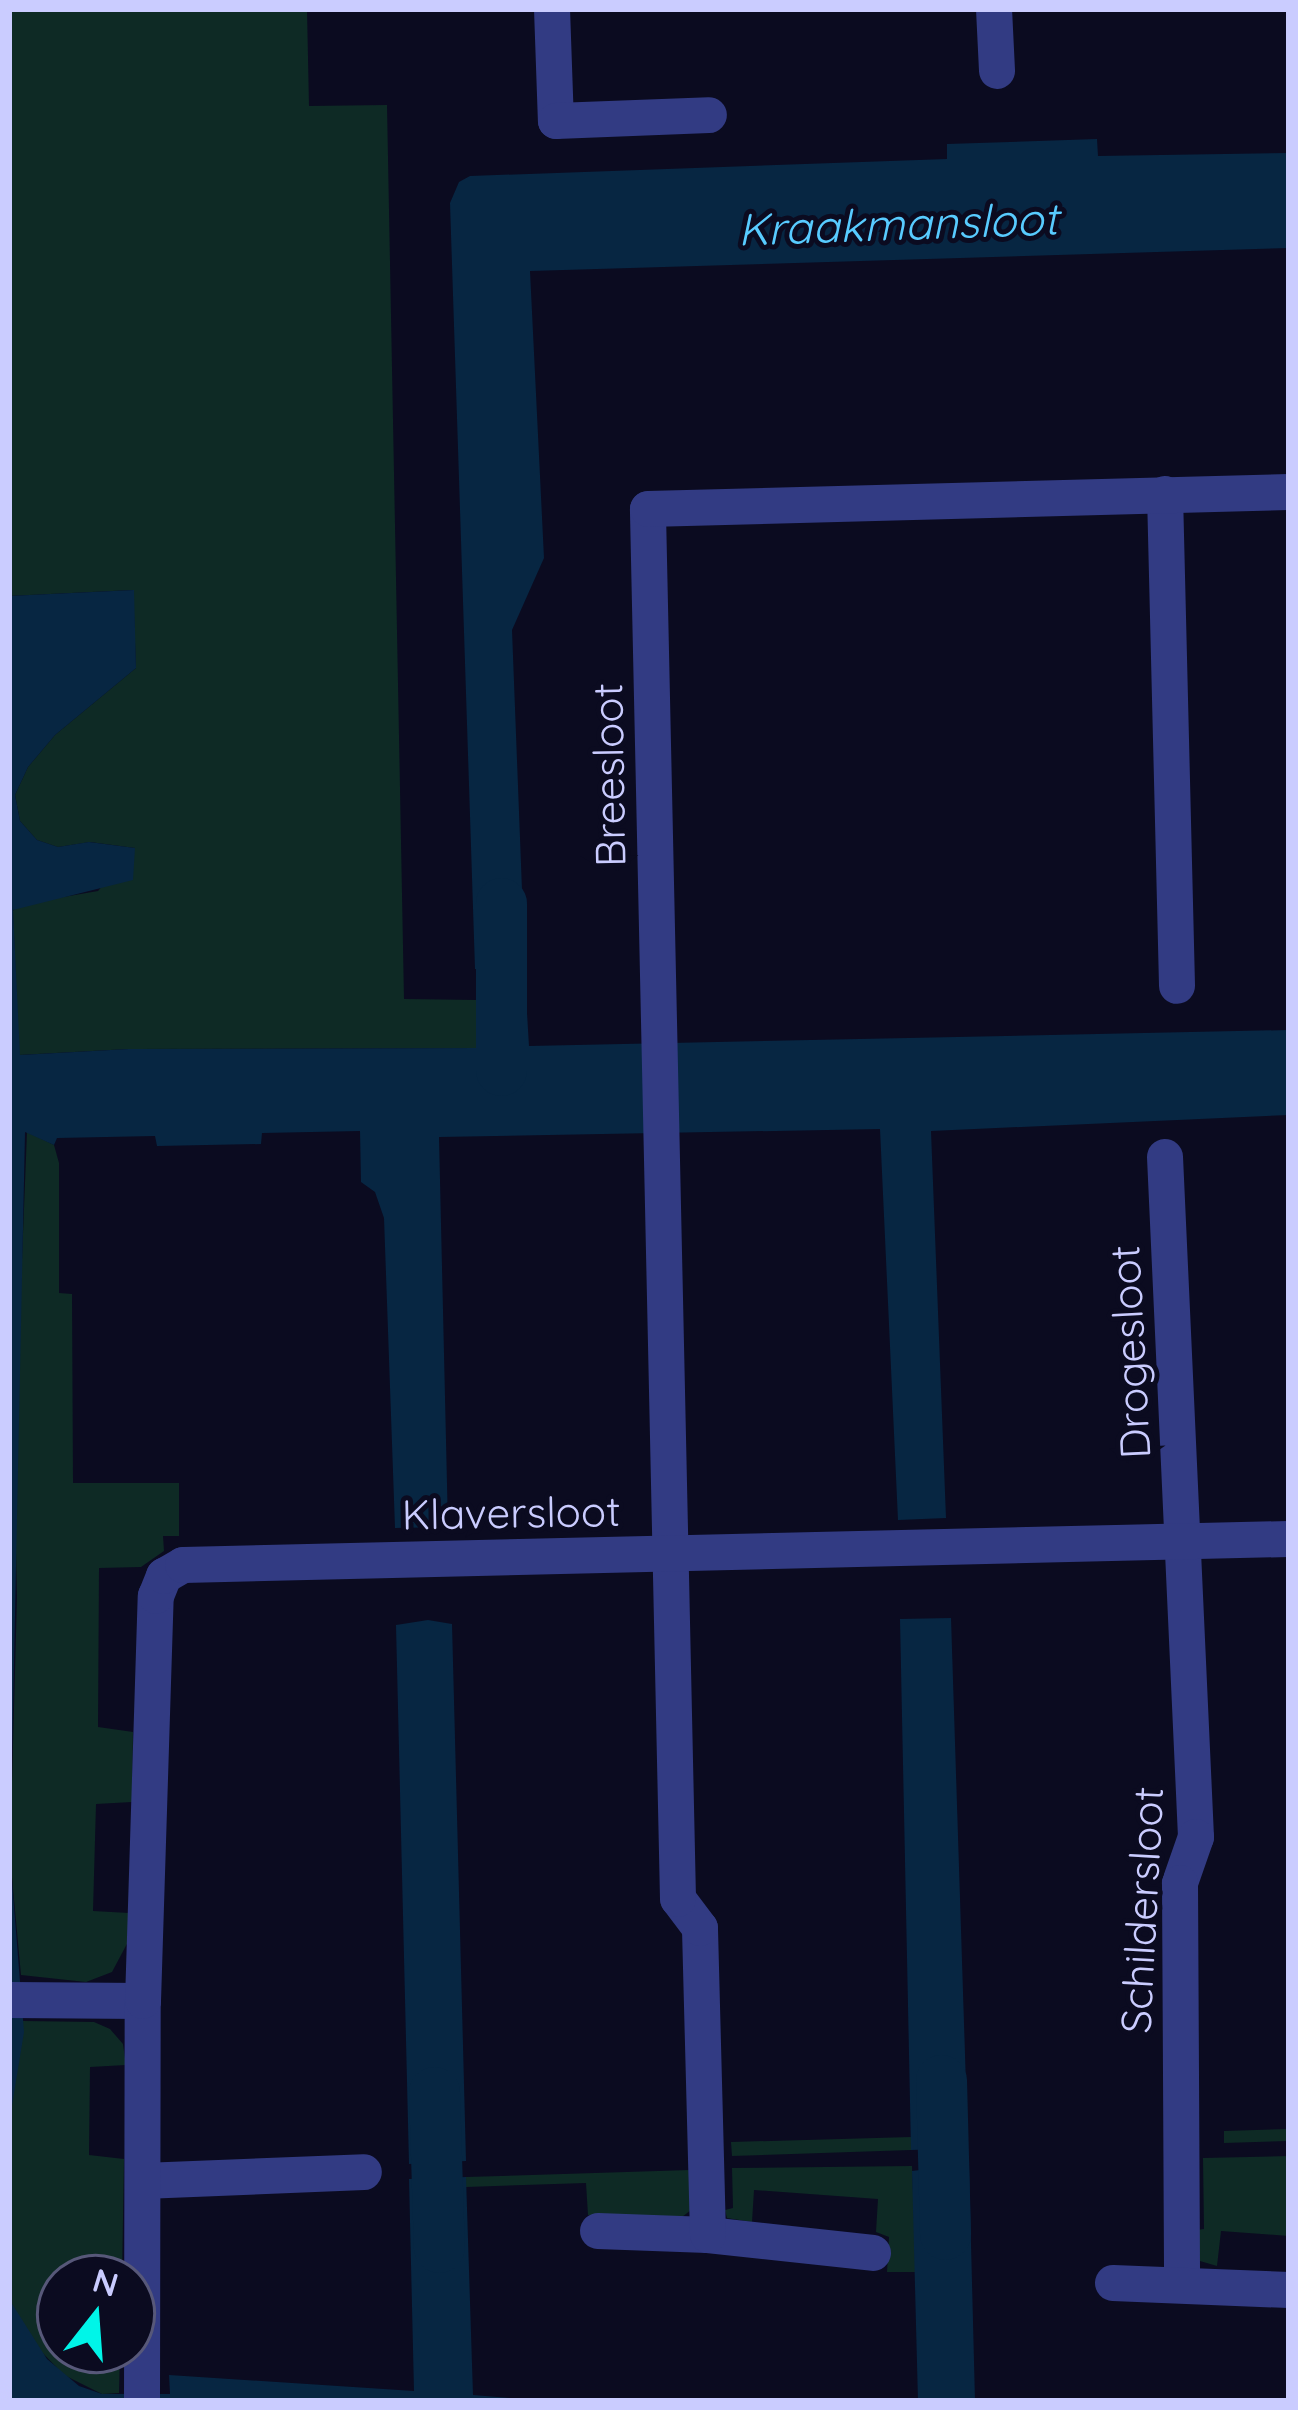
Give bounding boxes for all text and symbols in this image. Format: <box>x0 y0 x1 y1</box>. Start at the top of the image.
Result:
water label: Kraakmansloot <box>737 191 1059 257</box>
street label: Breesloot <box>582 683 636 867</box>
street label: Drogesloot <box>1099 1244 1161 1460</box>
street label: Klaversloot <box>401 1486 621 1540</box>
street label: Schildersloot <box>1110 1785 1174 2035</box>
north arrow <box>36 2254 156 2374</box>
text: N <box>88 2259 123 2305</box>

